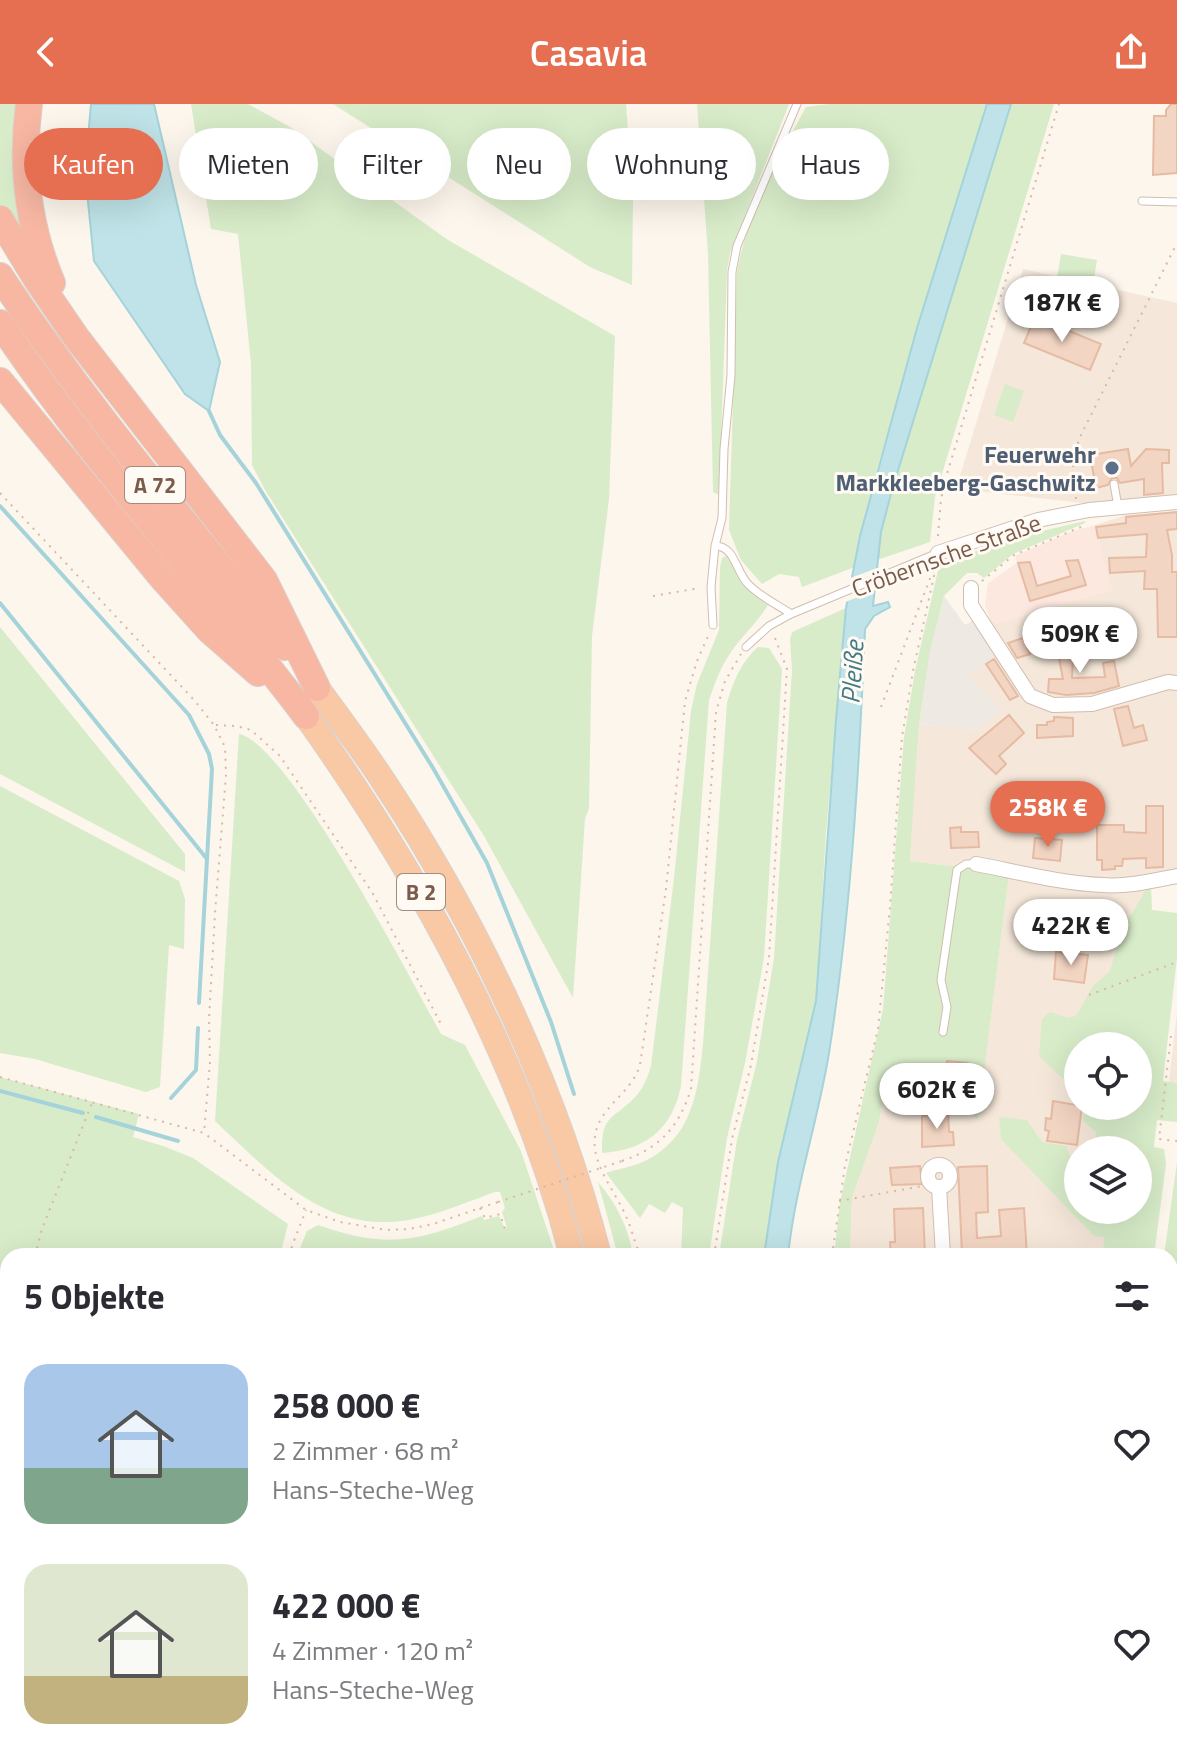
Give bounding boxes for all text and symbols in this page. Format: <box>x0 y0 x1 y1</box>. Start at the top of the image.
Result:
text: Casavia <box>530 25 647 80</box>
icon: back <box>24 30 68 74</box>
icon: share <box>1109 30 1153 74</box>
chip: Kaufen <box>24 128 163 200</box>
chip: Mieten <box>179 128 318 200</box>
chip: Filter <box>334 128 451 200</box>
chip: Neu <box>467 128 571 200</box>
chip: Wohnung <box>587 128 756 200</box>
chip: Haus <box>772 128 889 200</box>
pin: 187K € <box>997 276 1127 344</box>
text: 187K € <box>1022 282 1102 321</box>
place label: Feuerwehr Markkleeberg-Gaschwitz <box>835 436 1096 500</box>
marker: Feuerwehr Markkleeberg-Gaschwitz <box>1103 459 1121 477</box>
road number: A 72 <box>125 467 185 503</box>
street label: Cröbernsche Straße <box>846 504 1046 606</box>
pin: 509K € <box>1015 607 1145 675</box>
text: 509K € <box>1040 613 1120 652</box>
water label: Pleiße <box>830 637 874 705</box>
pin: 258K € <box>983 781 1113 849</box>
text: 258K € <box>1008 787 1088 826</box>
road number: B 2 <box>397 874 445 910</box>
pin: 422K € <box>1006 899 1136 967</box>
text: 422K € <box>1031 905 1111 944</box>
map controls <box>1064 1032 1152 1224</box>
button: locate <box>1064 1032 1152 1120</box>
pin: 602K € <box>872 1063 1002 1131</box>
text: 602K € <box>897 1069 977 1108</box>
button: layers <box>1064 1136 1152 1224</box>
text: 5 Objekte <box>24 1270 165 1322</box>
icon: filters <box>1110 1274 1154 1318</box>
text: 258 000 € <box>272 1379 420 1431</box>
icon: home <box>88 1396 184 1492</box>
icon: heart <box>1110 1422 1154 1466</box>
text: 2 Zimmer · 68 m² <box>272 1431 458 1470</box>
text: Hans-Steche-Weg <box>272 1470 474 1509</box>
text: 422 000 € <box>272 1579 420 1631</box>
icon: home <box>88 1596 184 1692</box>
icon: heart <box>1110 1622 1154 1666</box>
text: 4 Zimmer · 120 m² <box>272 1631 473 1670</box>
text: Hans-Steche-Weg <box>272 1670 474 1709</box>

